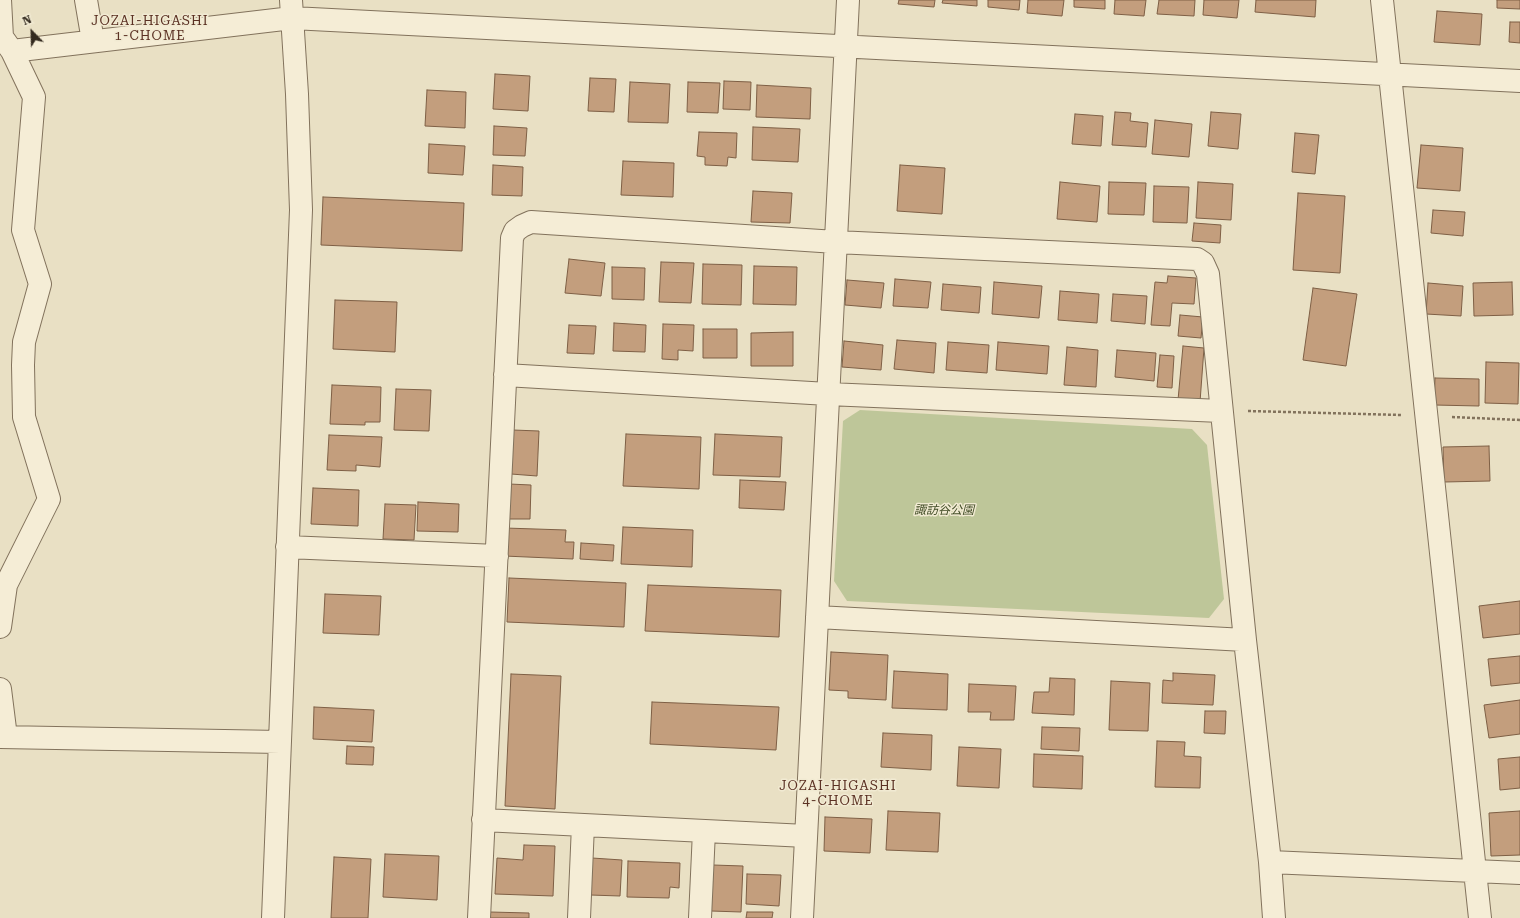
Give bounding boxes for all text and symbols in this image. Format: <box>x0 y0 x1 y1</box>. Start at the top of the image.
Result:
north arrow <box>12 12 52 52</box>
text: N <box>21 13 34 28</box>
district label: JOZAI-HIGASHI 1-CHOME <box>91 13 209 44</box>
park label: 諏訪谷公園 <box>914 503 974 517</box>
district label: JOZAI-HIGASHI 4-CHOME <box>779 778 897 809</box>

